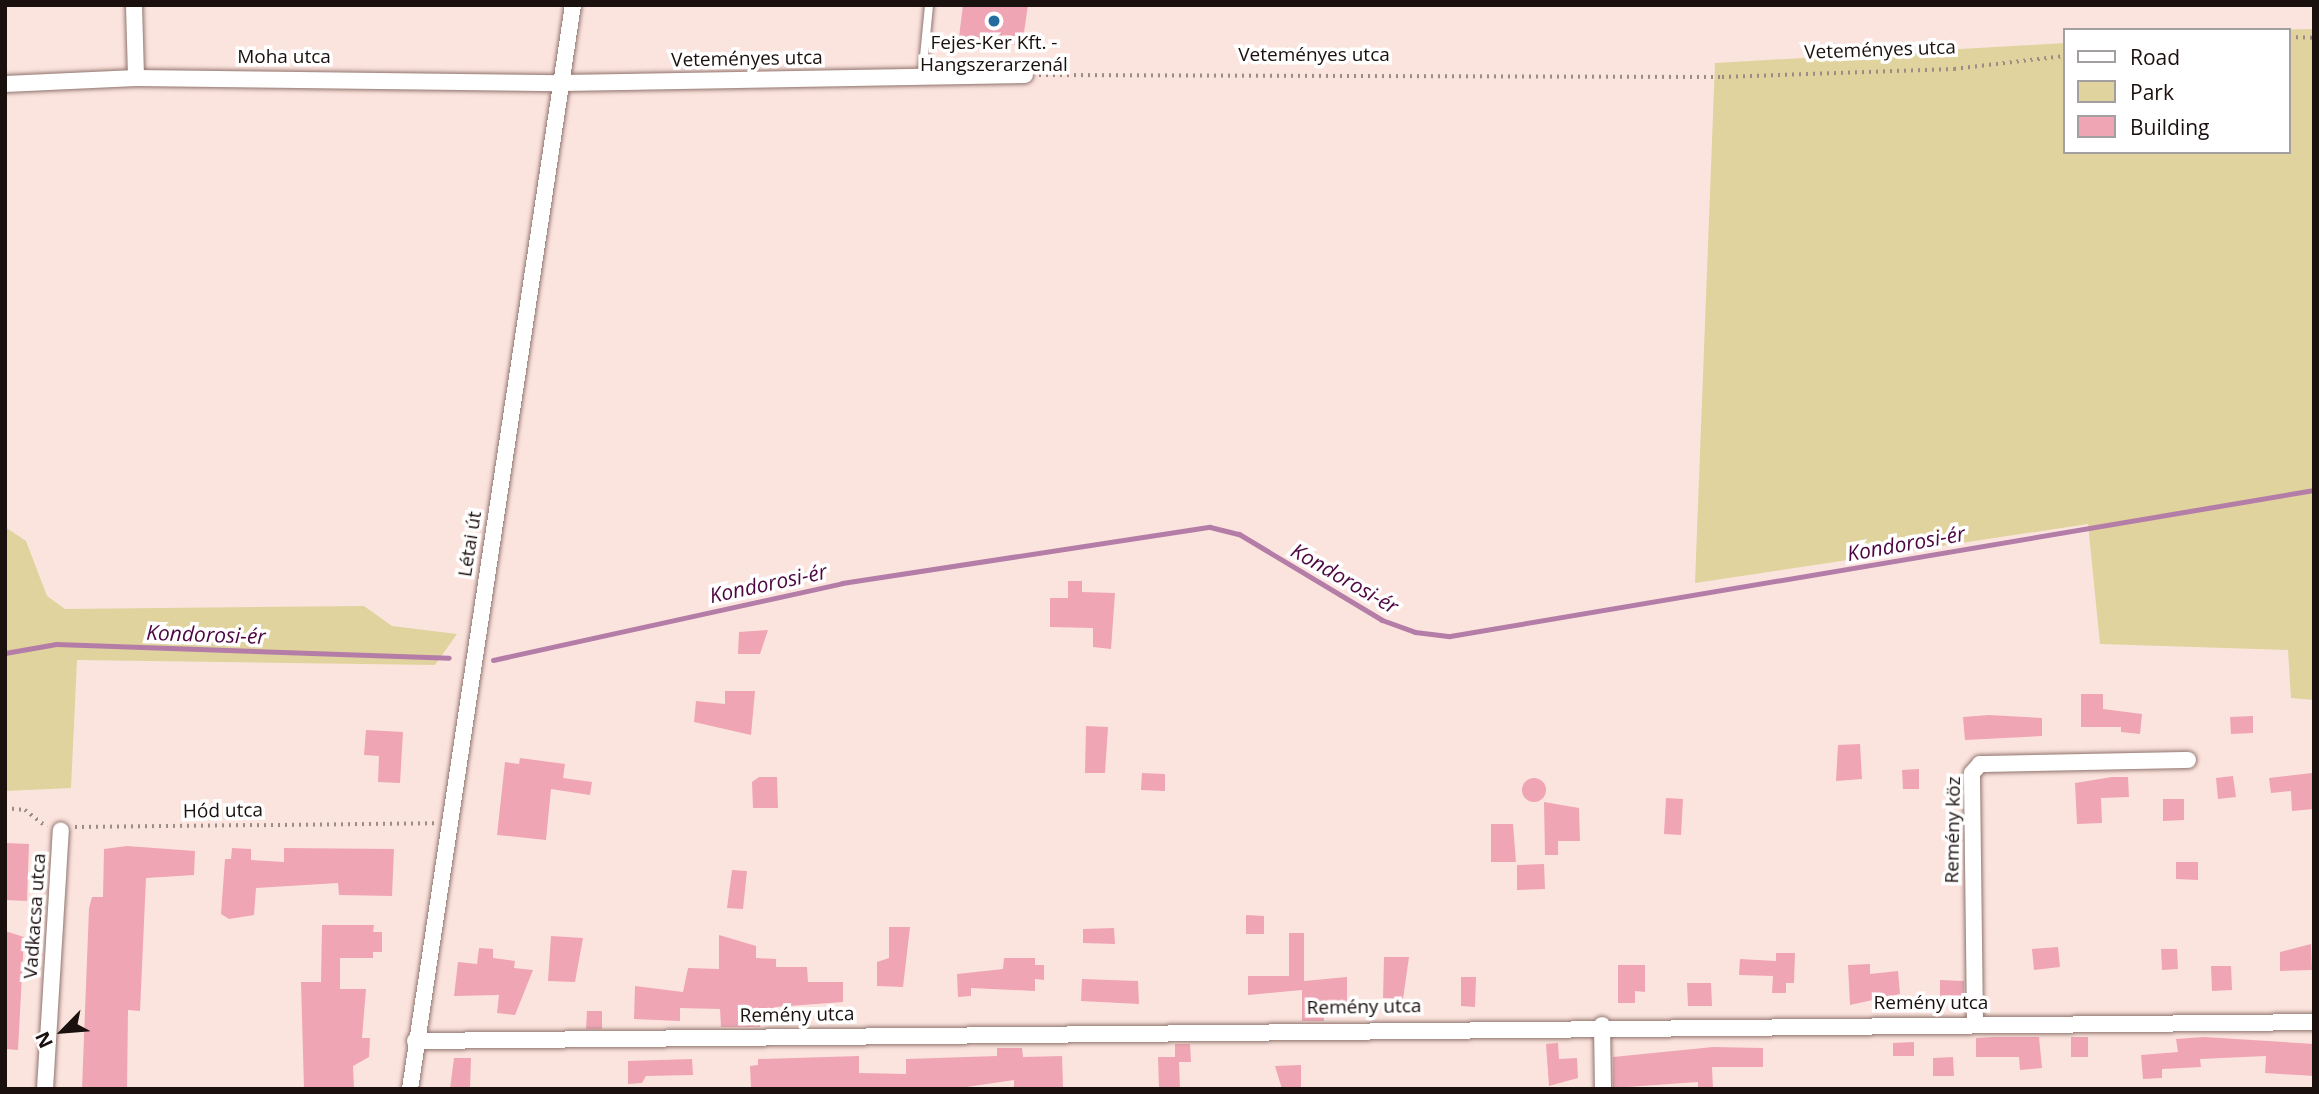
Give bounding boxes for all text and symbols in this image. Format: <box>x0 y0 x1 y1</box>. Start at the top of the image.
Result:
marker: Fejes-Ker Kft. - Hangszerarzenál <box>986 13 1002 29</box>
legend <box>2064 28 2291 154</box>
place label: Fejes-Ker Kft. - Hangszerarzenál <box>920 32 1068 76</box>
street label: Veteményes utca <box>1804 36 1956 64</box>
text: Road <box>2130 43 2180 71</box>
street label: Veteményes utca <box>1238 44 1390 66</box>
street label: Moha utca <box>237 46 331 68</box>
street label: Veteményes utca <box>671 46 823 72</box>
text: Park <box>2130 78 2174 106</box>
text: Building <box>2130 113 2209 141</box>
street label: Létai út <box>454 510 486 578</box>
water label: Kondorosi-ér <box>1845 520 1967 566</box>
water label: Kondorosi-ér <box>1287 537 1403 619</box>
water label: Kondorosi-ér <box>707 558 829 608</box>
water label: Kondorosi-ér <box>146 619 266 649</box>
street label: Remény köz <box>1941 776 1965 884</box>
street label: Hód utca <box>183 799 263 823</box>
street label: Vadkacsa utca <box>19 852 51 980</box>
street label: Remény utca <box>1874 992 1988 1014</box>
street label: Remény utca <box>1306 995 1422 1019</box>
north arrow <box>28 996 98 1066</box>
street label: Remény utca <box>739 1003 855 1027</box>
text: N <box>29 1027 59 1052</box>

